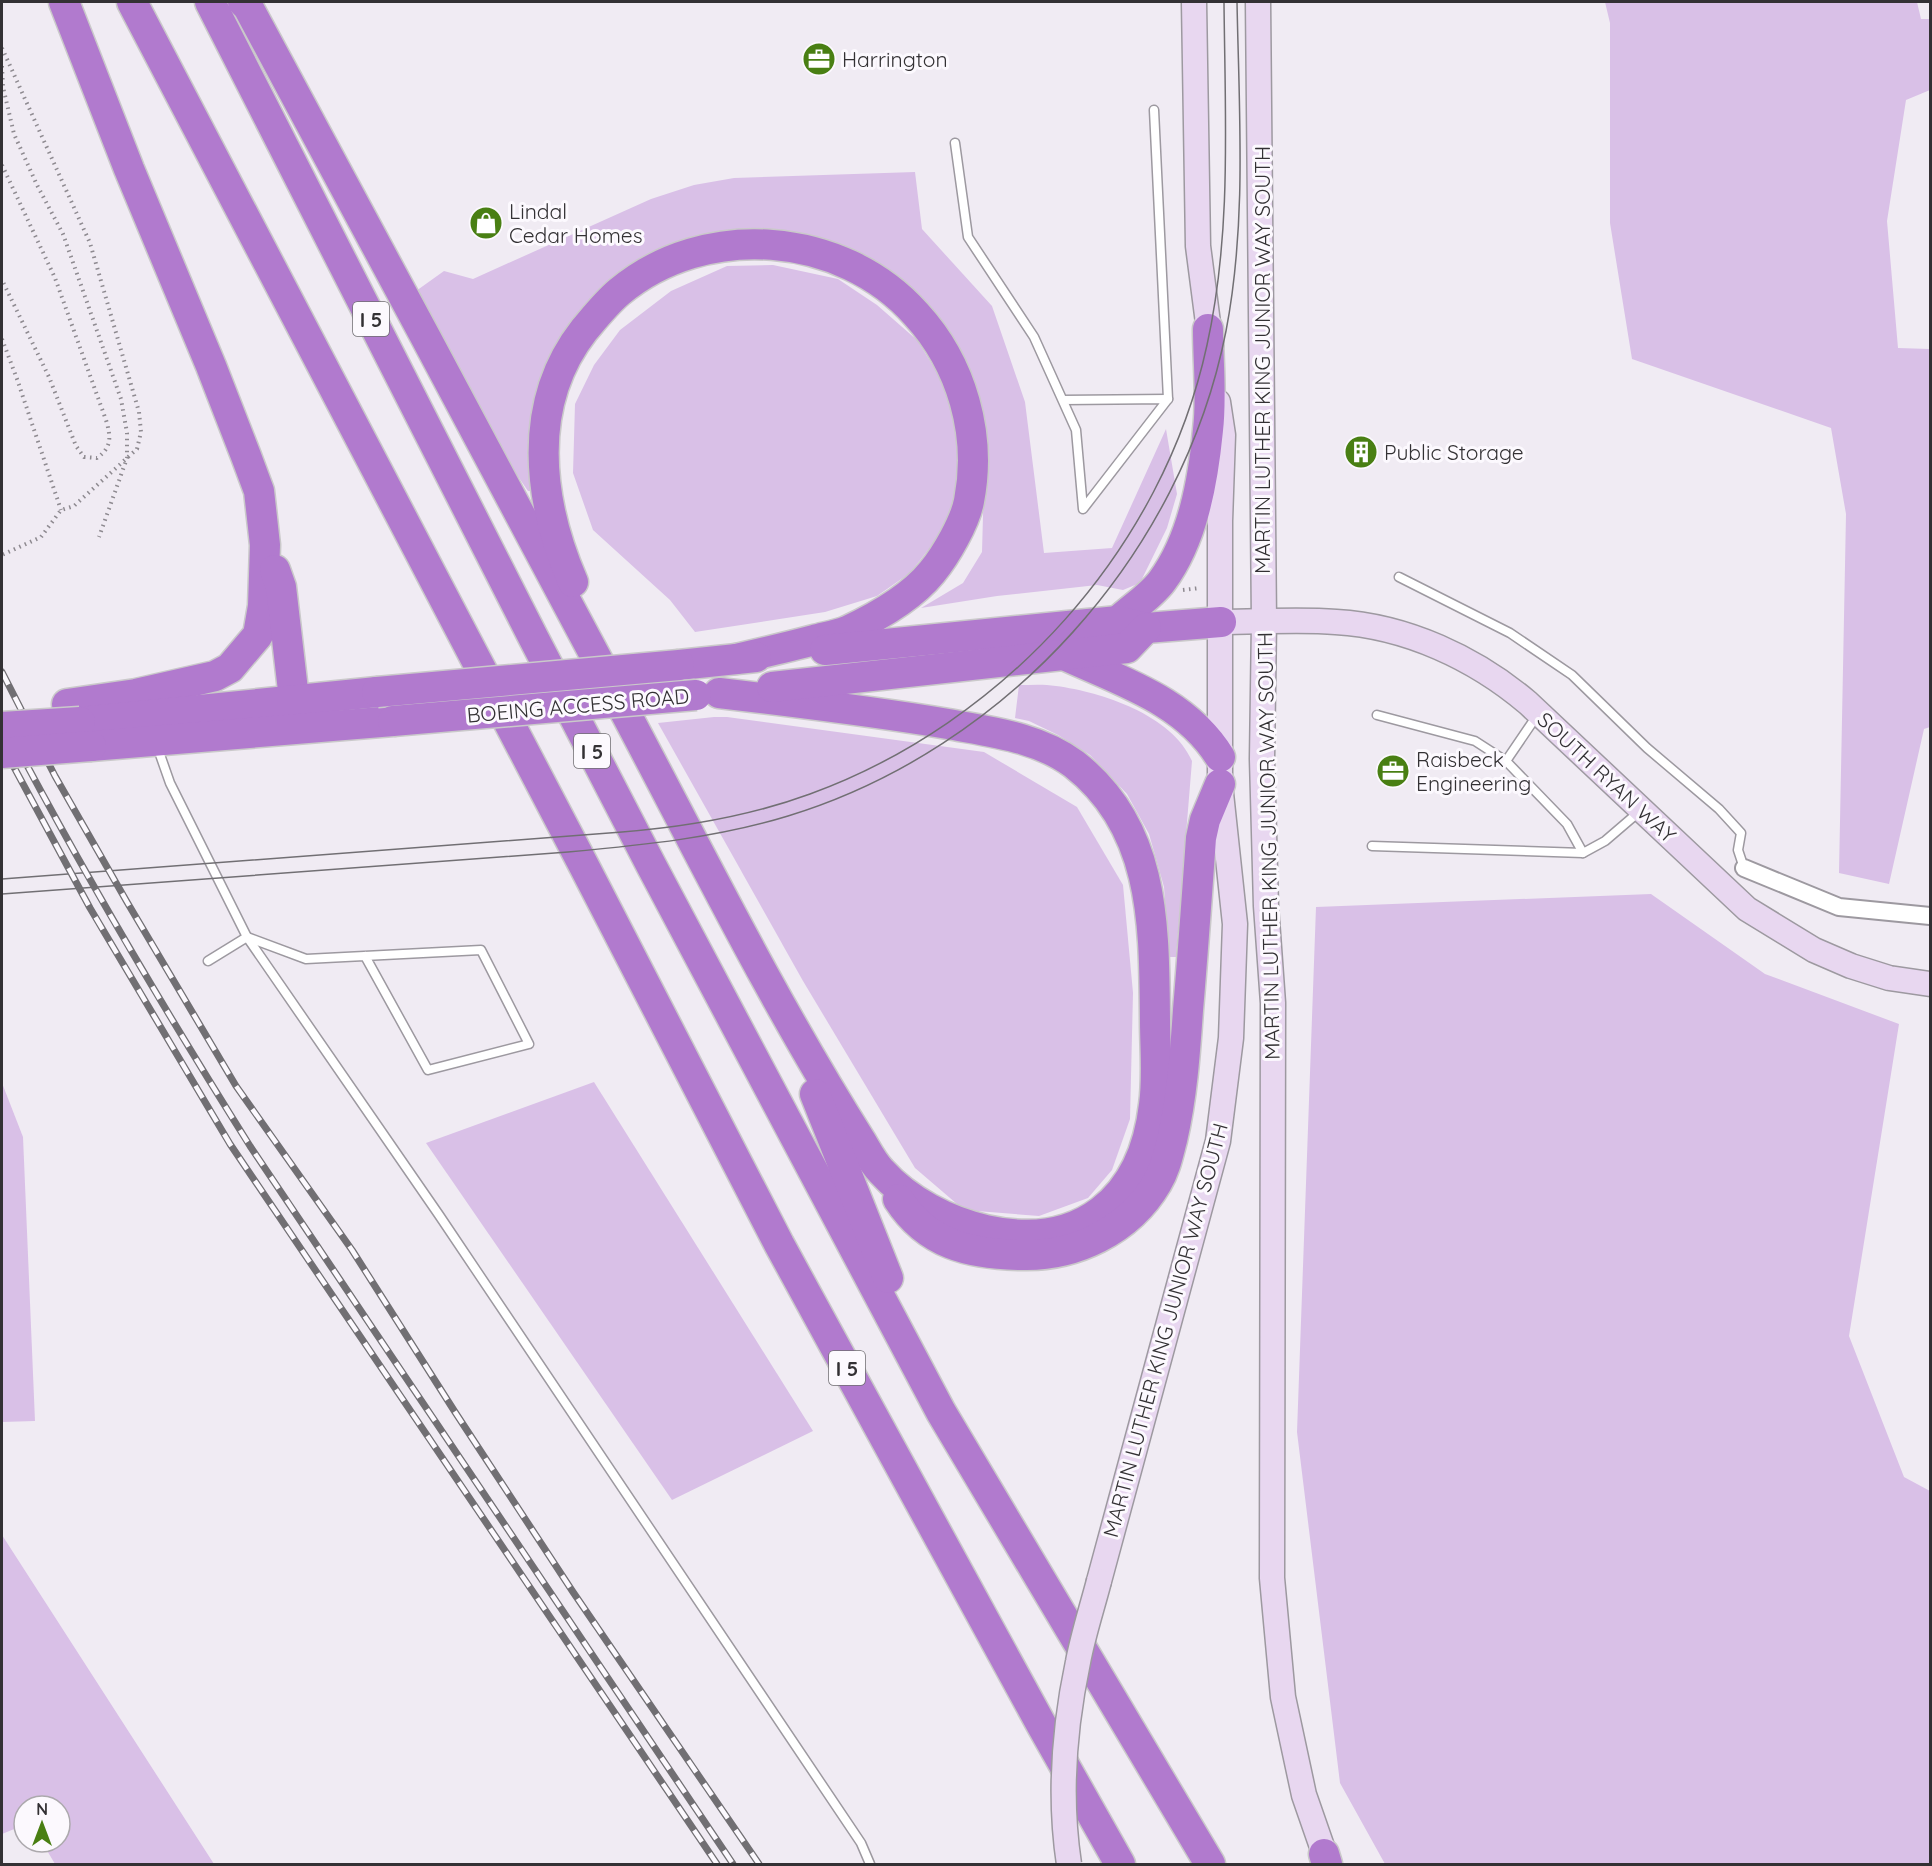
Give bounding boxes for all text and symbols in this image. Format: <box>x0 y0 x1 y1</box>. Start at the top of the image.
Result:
office icon: Harrington <box>801 41 837 77</box>
place label: Harrington <box>842 46 948 72</box>
street label: MARTIN LUTHER KING JUNIOR WAY SOUTH <box>1249 146 1275 574</box>
place label: Lindal Cedar Homes <box>509 198 643 248</box>
shop icon: Lindal Cedar Homes <box>468 205 504 241</box>
road number: I 5 <box>353 302 389 336</box>
building icon: Public Storage <box>1343 434 1379 470</box>
place label: Public Storage <box>1384 439 1524 465</box>
street label: MARTIN LUTHER KING JUNIOR WAY SOUTH <box>1251 632 1285 1060</box>
street label: BOEING ACCESS ROAD <box>466 682 690 728</box>
street label: SOUTH RYAN WAY <box>1532 706 1682 848</box>
road number: I 5 <box>574 734 610 768</box>
place label: Raisbeck Engineering <box>1416 746 1531 796</box>
office icon: Raisbeck Engineering <box>1375 753 1411 789</box>
street label: MARTIN LUTHER KING JUNIOR WAY SOUTH <box>1097 1120 1233 1540</box>
road number: I 5 <box>829 1351 865 1385</box>
north arrow <box>12 1794 72 1854</box>
text: N <box>36 1799 48 1819</box>

